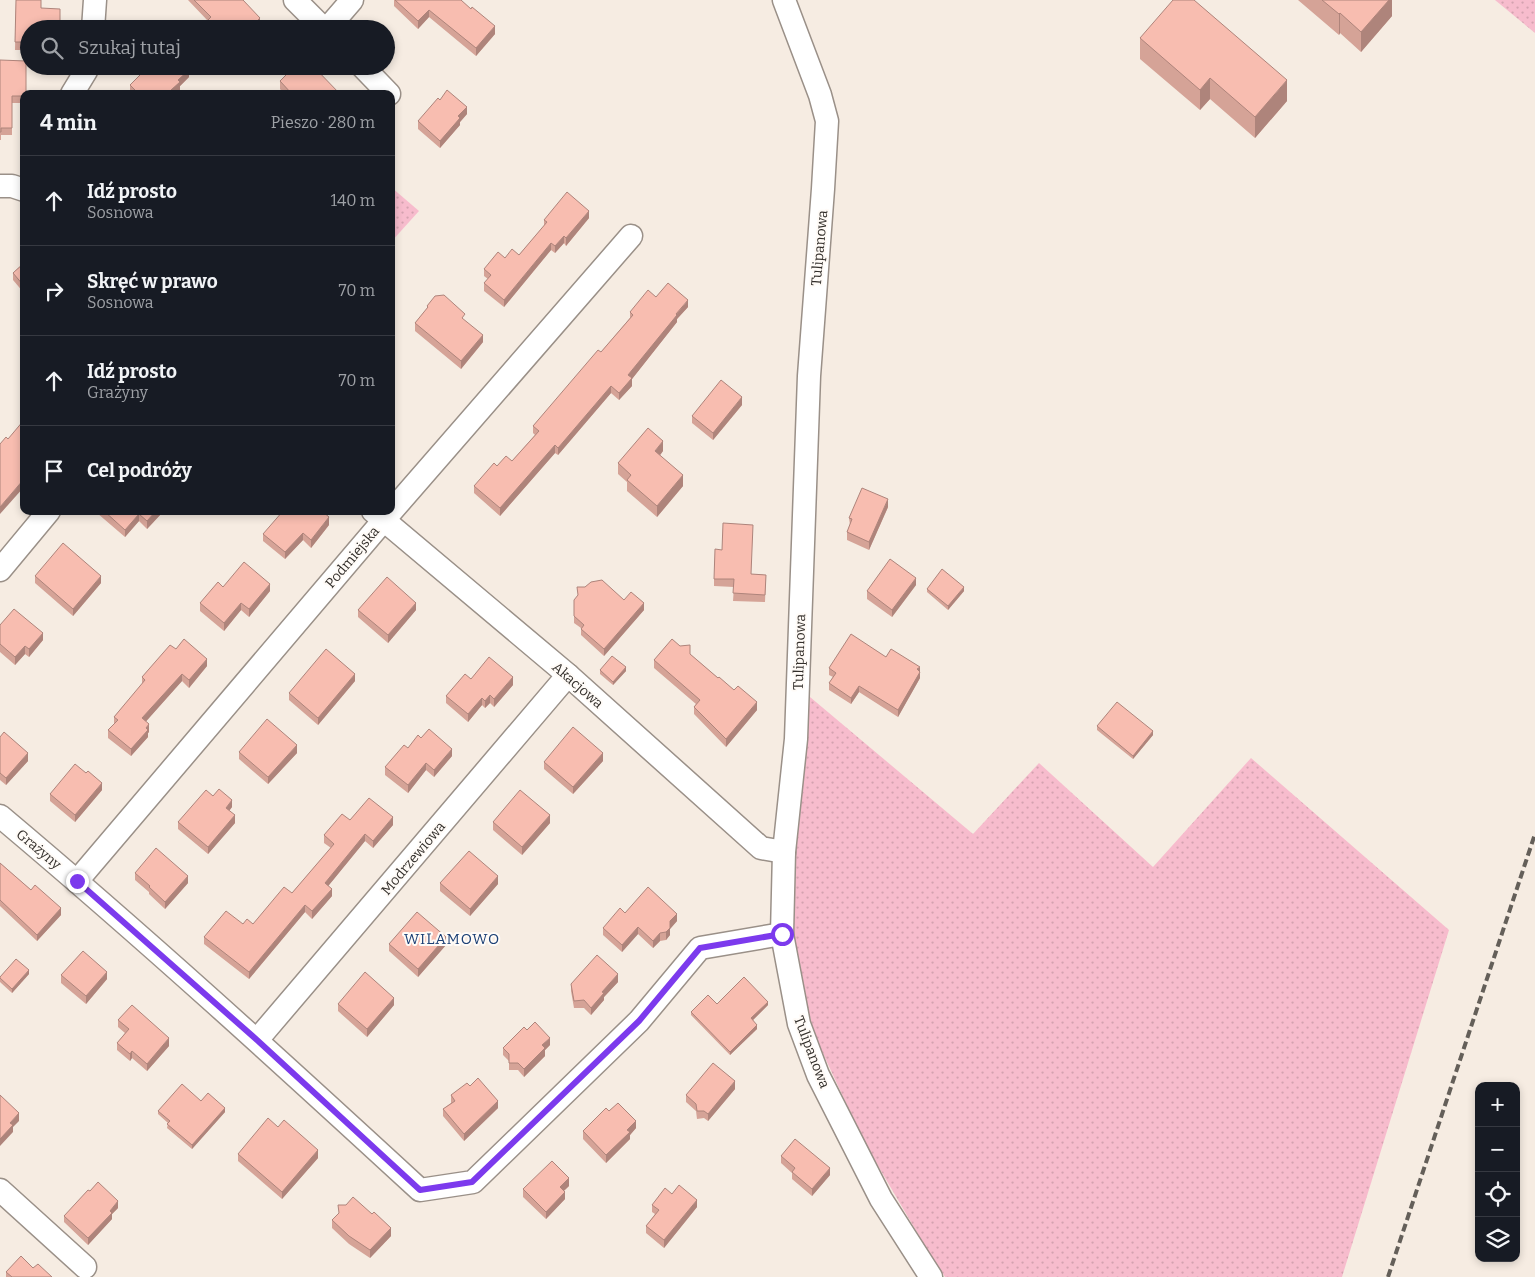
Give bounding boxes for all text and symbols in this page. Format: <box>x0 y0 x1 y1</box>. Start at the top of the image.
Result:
search box <box>20 20 395 75</box>
icon: search <box>38 34 66 62</box>
text: Szukaj tutaj <box>78 36 181 59</box>
text: 4 min <box>40 110 97 136</box>
text: Pieszo · 280 m <box>271 113 375 132</box>
text: Idź prosto <box>87 180 177 203</box>
icon: ahead <box>40 187 68 215</box>
text: 140 m <box>330 191 375 210</box>
text: Sosnowa <box>87 203 154 222</box>
street label: Tulipanowa <box>808 209 831 287</box>
text: Skręć w prawo <box>87 270 218 293</box>
icon: right <box>40 277 68 305</box>
text: 70 m <box>339 281 375 300</box>
text: Sosnowa <box>87 293 154 312</box>
text: Idź prosto <box>87 360 177 383</box>
icon: ahead <box>40 367 68 395</box>
text: 70 m <box>339 371 375 390</box>
text: Grażyny <box>87 383 148 402</box>
icon: arrive <box>40 457 68 485</box>
text: Cel podróży <box>87 459 192 482</box>
street label: Podmiejska <box>322 523 383 592</box>
street label: Tulipanowa <box>790 613 809 690</box>
street label: Akacjowa <box>549 659 607 712</box>
street label: Modrzewiowa <box>378 818 449 898</box>
street label: Grażyny <box>13 826 65 873</box>
route end <box>66 870 89 893</box>
route start <box>771 923 794 946</box>
district label: WILAMOWO <box>404 930 500 948</box>
street label: Tulipanowa <box>790 1014 833 1091</box>
map controls <box>1475 1082 1520 1262</box>
button: + <box>1475 1082 1520 1127</box>
button: − <box>1475 1127 1520 1172</box>
button: locate <box>1475 1172 1520 1217</box>
button: layers <box>1475 1217 1520 1262</box>

